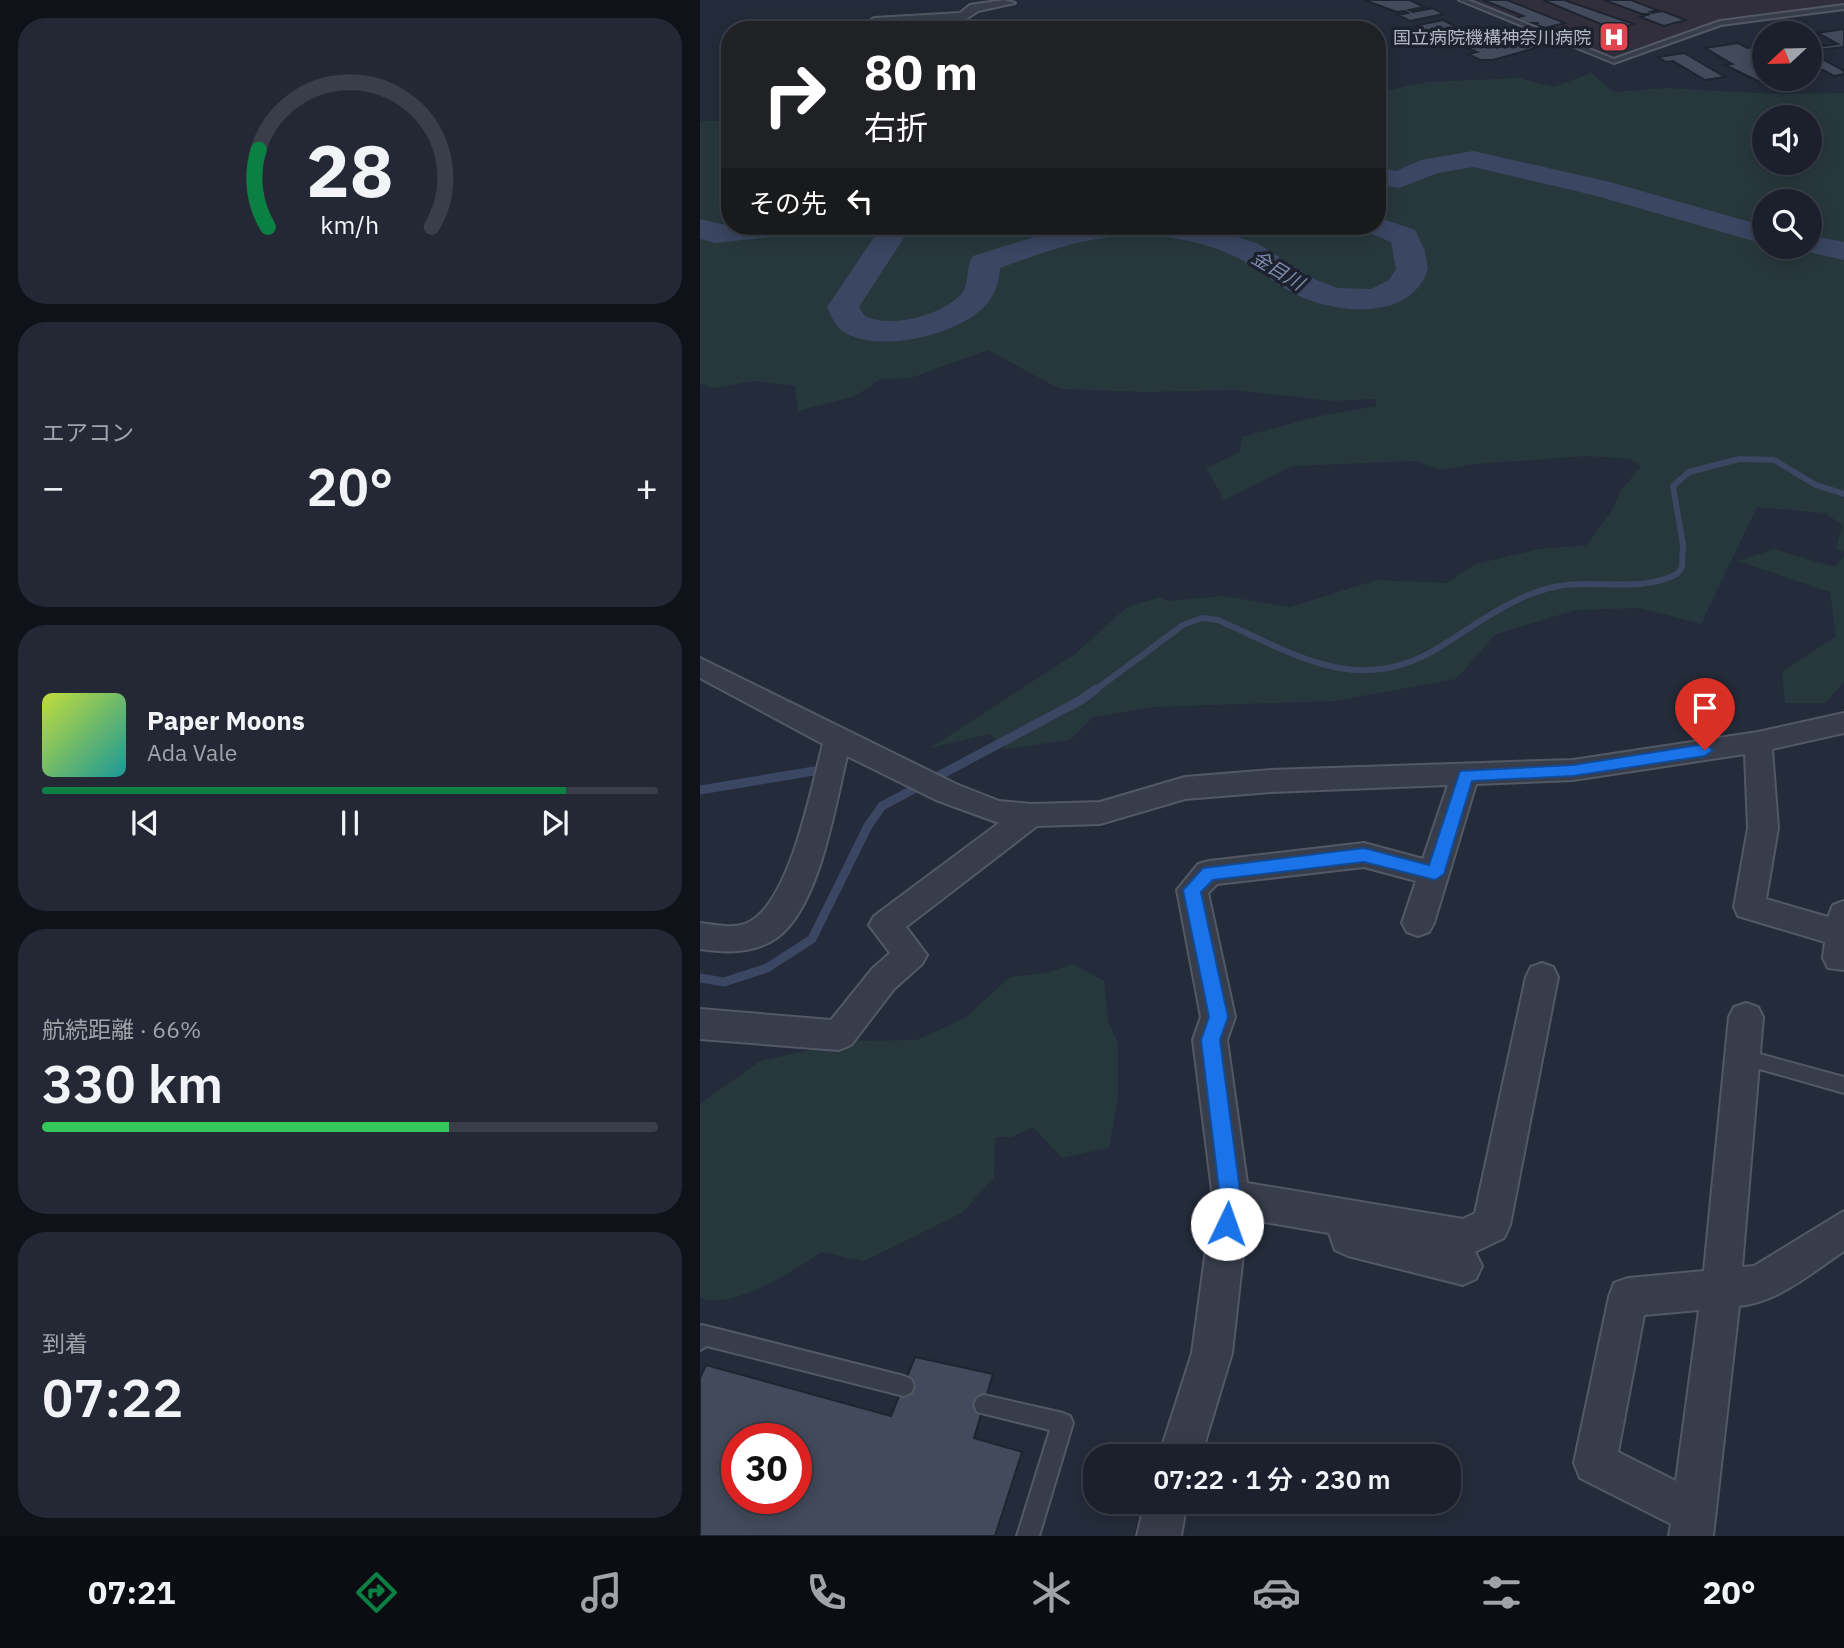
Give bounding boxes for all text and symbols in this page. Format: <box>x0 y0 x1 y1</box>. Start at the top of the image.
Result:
hospital icon: 国立病院機構神奈川病院 <box>1597 20 1631 54</box>
north arrow <box>1752 21 1822 91</box>
map controls <box>1752 21 1822 259</box>
place label: 国立病院機構神奈川病院 <box>1393 26 1591 49</box>
text: 80 m <box>864 40 978 103</box>
icon: right <box>749 49 840 140</box>
button: sound <box>1752 105 1822 175</box>
text: 右折 <box>864 106 928 148</box>
text: 28 <box>306 122 394 217</box>
icon: left <box>841 182 879 220</box>
text: その先 <box>749 186 827 220</box>
button: search <box>1752 189 1822 259</box>
text: km/h <box>321 208 379 241</box>
water label: 金目川 <box>1247 245 1310 296</box>
text: エアコン <box>42 417 134 447</box>
text: 20° <box>307 453 393 520</box>
text: − <box>42 462 65 511</box>
text: + <box>635 462 658 511</box>
pin <box>1675 678 1735 750</box>
icon: arrive <box>1686 689 1724 727</box>
text: Paper Moons <box>147 703 305 737</box>
text: Ada Vale <box>147 737 237 767</box>
icon: previous <box>126 804 164 842</box>
icon: pause <box>331 804 369 842</box>
icon: next <box>536 804 574 842</box>
text: 航続距離 · 66% <box>42 1014 201 1044</box>
text: 330 km <box>42 1050 223 1117</box>
position arrow <box>1190 1187 1264 1261</box>
text: 到着 <box>42 1328 88 1358</box>
text: 07:22 <box>42 1364 183 1431</box>
speed limit sign: 30 <box>721 1423 812 1514</box>
text: 07:22 · 1 分 · 230 m <box>1153 1462 1391 1496</box>
icon: directions <box>352 1568 401 1617</box>
icon: music <box>577 1568 626 1617</box>
icon: phone <box>802 1568 851 1617</box>
icon: climate <box>1027 1568 1076 1617</box>
icon: car <box>1252 1568 1301 1617</box>
icon: filters <box>1477 1568 1526 1617</box>
text: 07:21 <box>88 1571 175 1613</box>
text: 20° <box>1702 1571 1756 1613</box>

